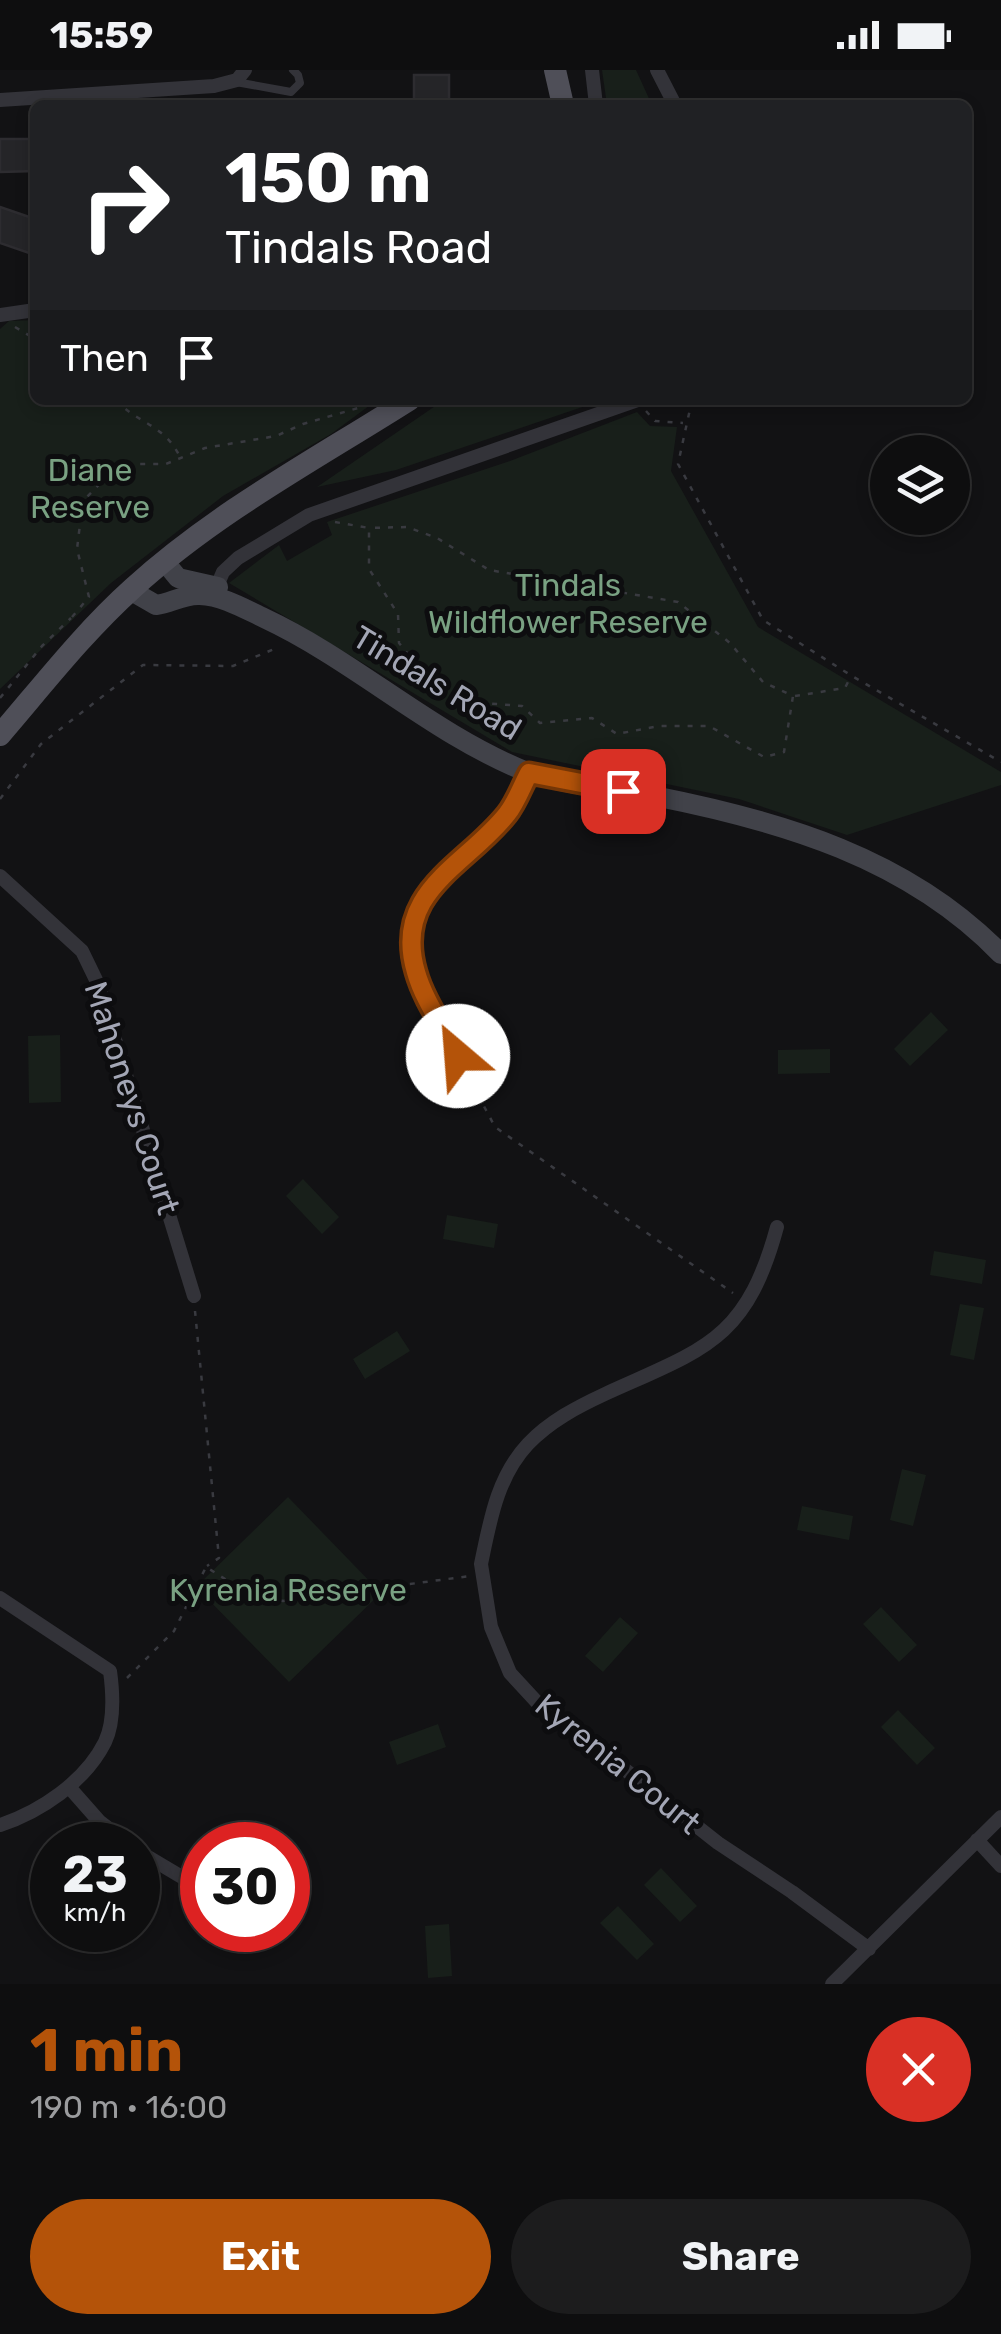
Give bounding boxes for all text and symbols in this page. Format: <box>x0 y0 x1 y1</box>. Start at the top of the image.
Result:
text: 15:59 <box>50 12 153 58</box>
text: 150 m <box>225 137 432 220</box>
icon: right <box>60 140 190 270</box>
text: Tindals Road <box>225 221 492 274</box>
icon: arrive <box>169 330 224 385</box>
text: Then <box>60 335 149 381</box>
map controls <box>870 435 970 535</box>
button: layers <box>870 435 970 535</box>
park label: Diane Reserve <box>30 451 150 526</box>
park label: Tindals Wildflower Reserve <box>428 566 708 641</box>
street label: Tindals Road <box>346 618 528 748</box>
pin <box>581 749 666 834</box>
icon: arrive <box>596 764 651 819</box>
street label: Mahoneys Court <box>76 977 188 1219</box>
position arrow <box>406 1004 510 1108</box>
park label: Kyrenia Reserve <box>169 1571 407 1609</box>
street label: Kyrenia Court <box>528 1686 708 1842</box>
speed limit sign: 30 <box>180 1822 310 1952</box>
text: 23 <box>62 1845 128 1905</box>
text: km/h <box>64 1898 126 1927</box>
text: 1 min <box>30 2015 183 2086</box>
button: close <box>866 2017 971 2122</box>
text: 190 m · 16:00 <box>30 2088 227 2126</box>
button: Exit <box>30 2199 491 2314</box>
button: Share <box>511 2199 971 2314</box>

